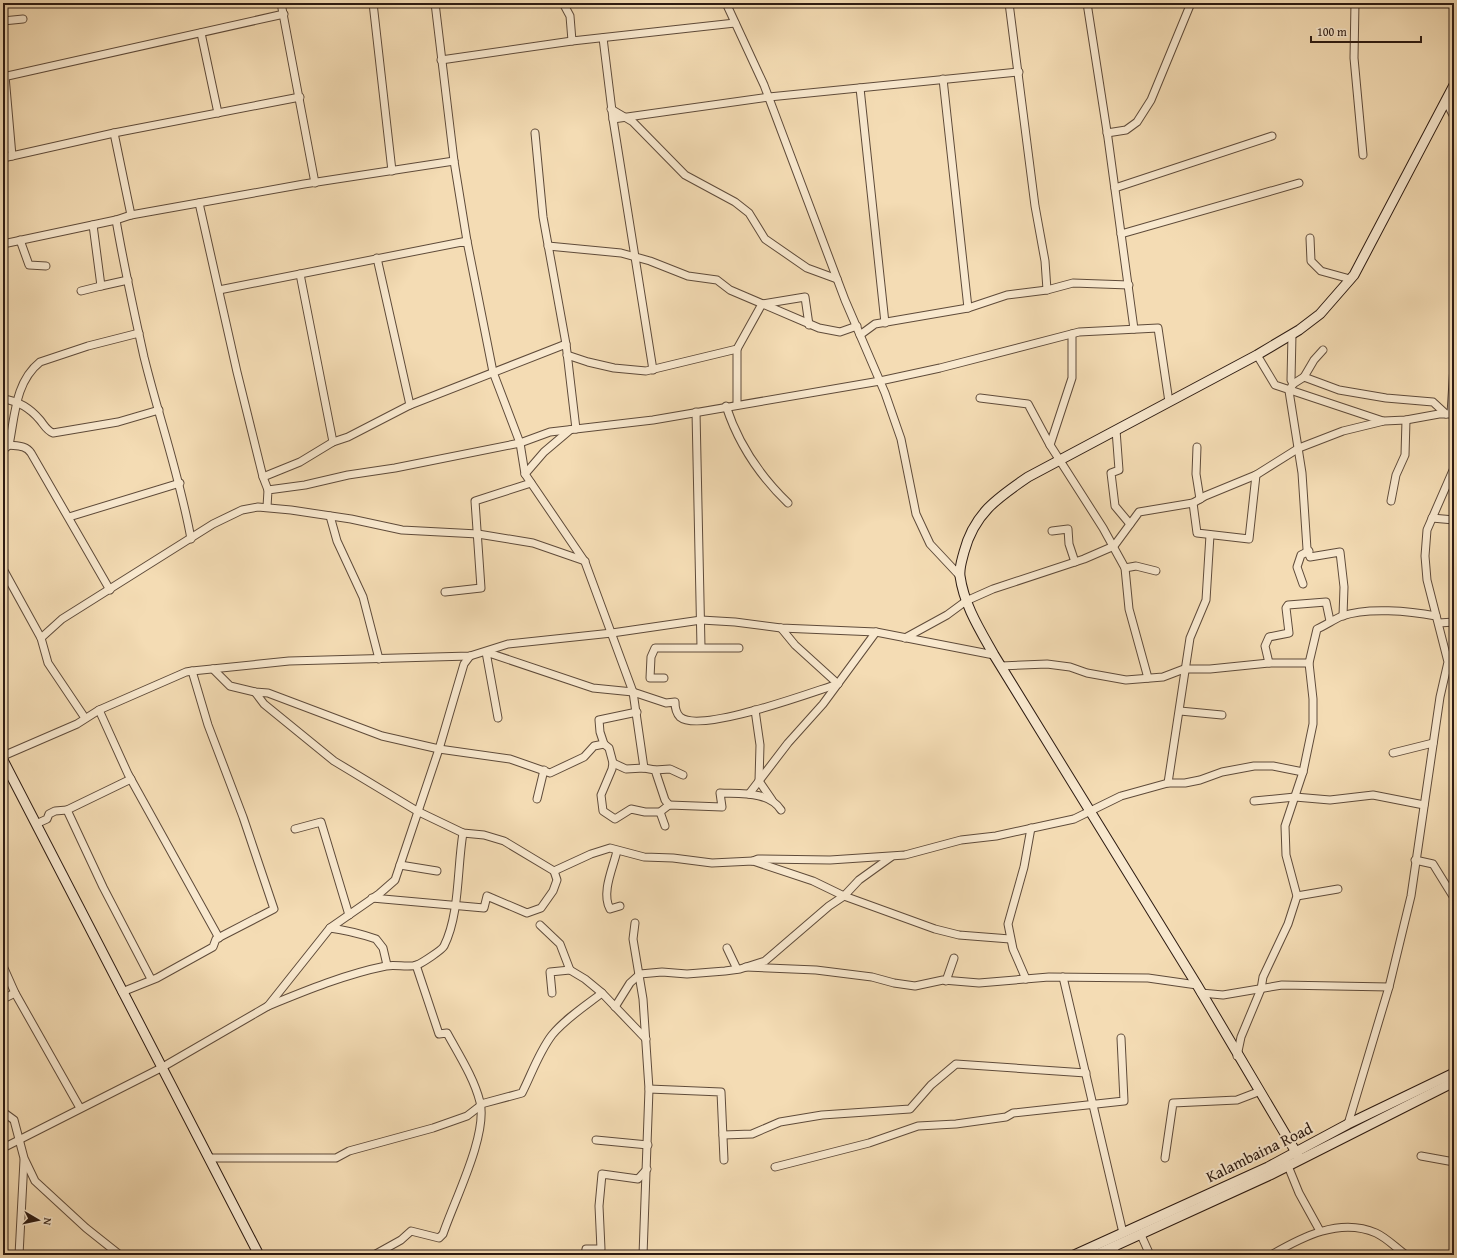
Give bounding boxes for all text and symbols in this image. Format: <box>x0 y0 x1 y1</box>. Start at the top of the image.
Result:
scale bar <box>1311 18 1421 44</box>
text: 100 m <box>1317 23 1347 40</box>
street label: Kalambaina Road <box>1202 1116 1317 1188</box>
north arrow <box>18 1200 58 1240</box>
text: N <box>39 1217 56 1227</box>

